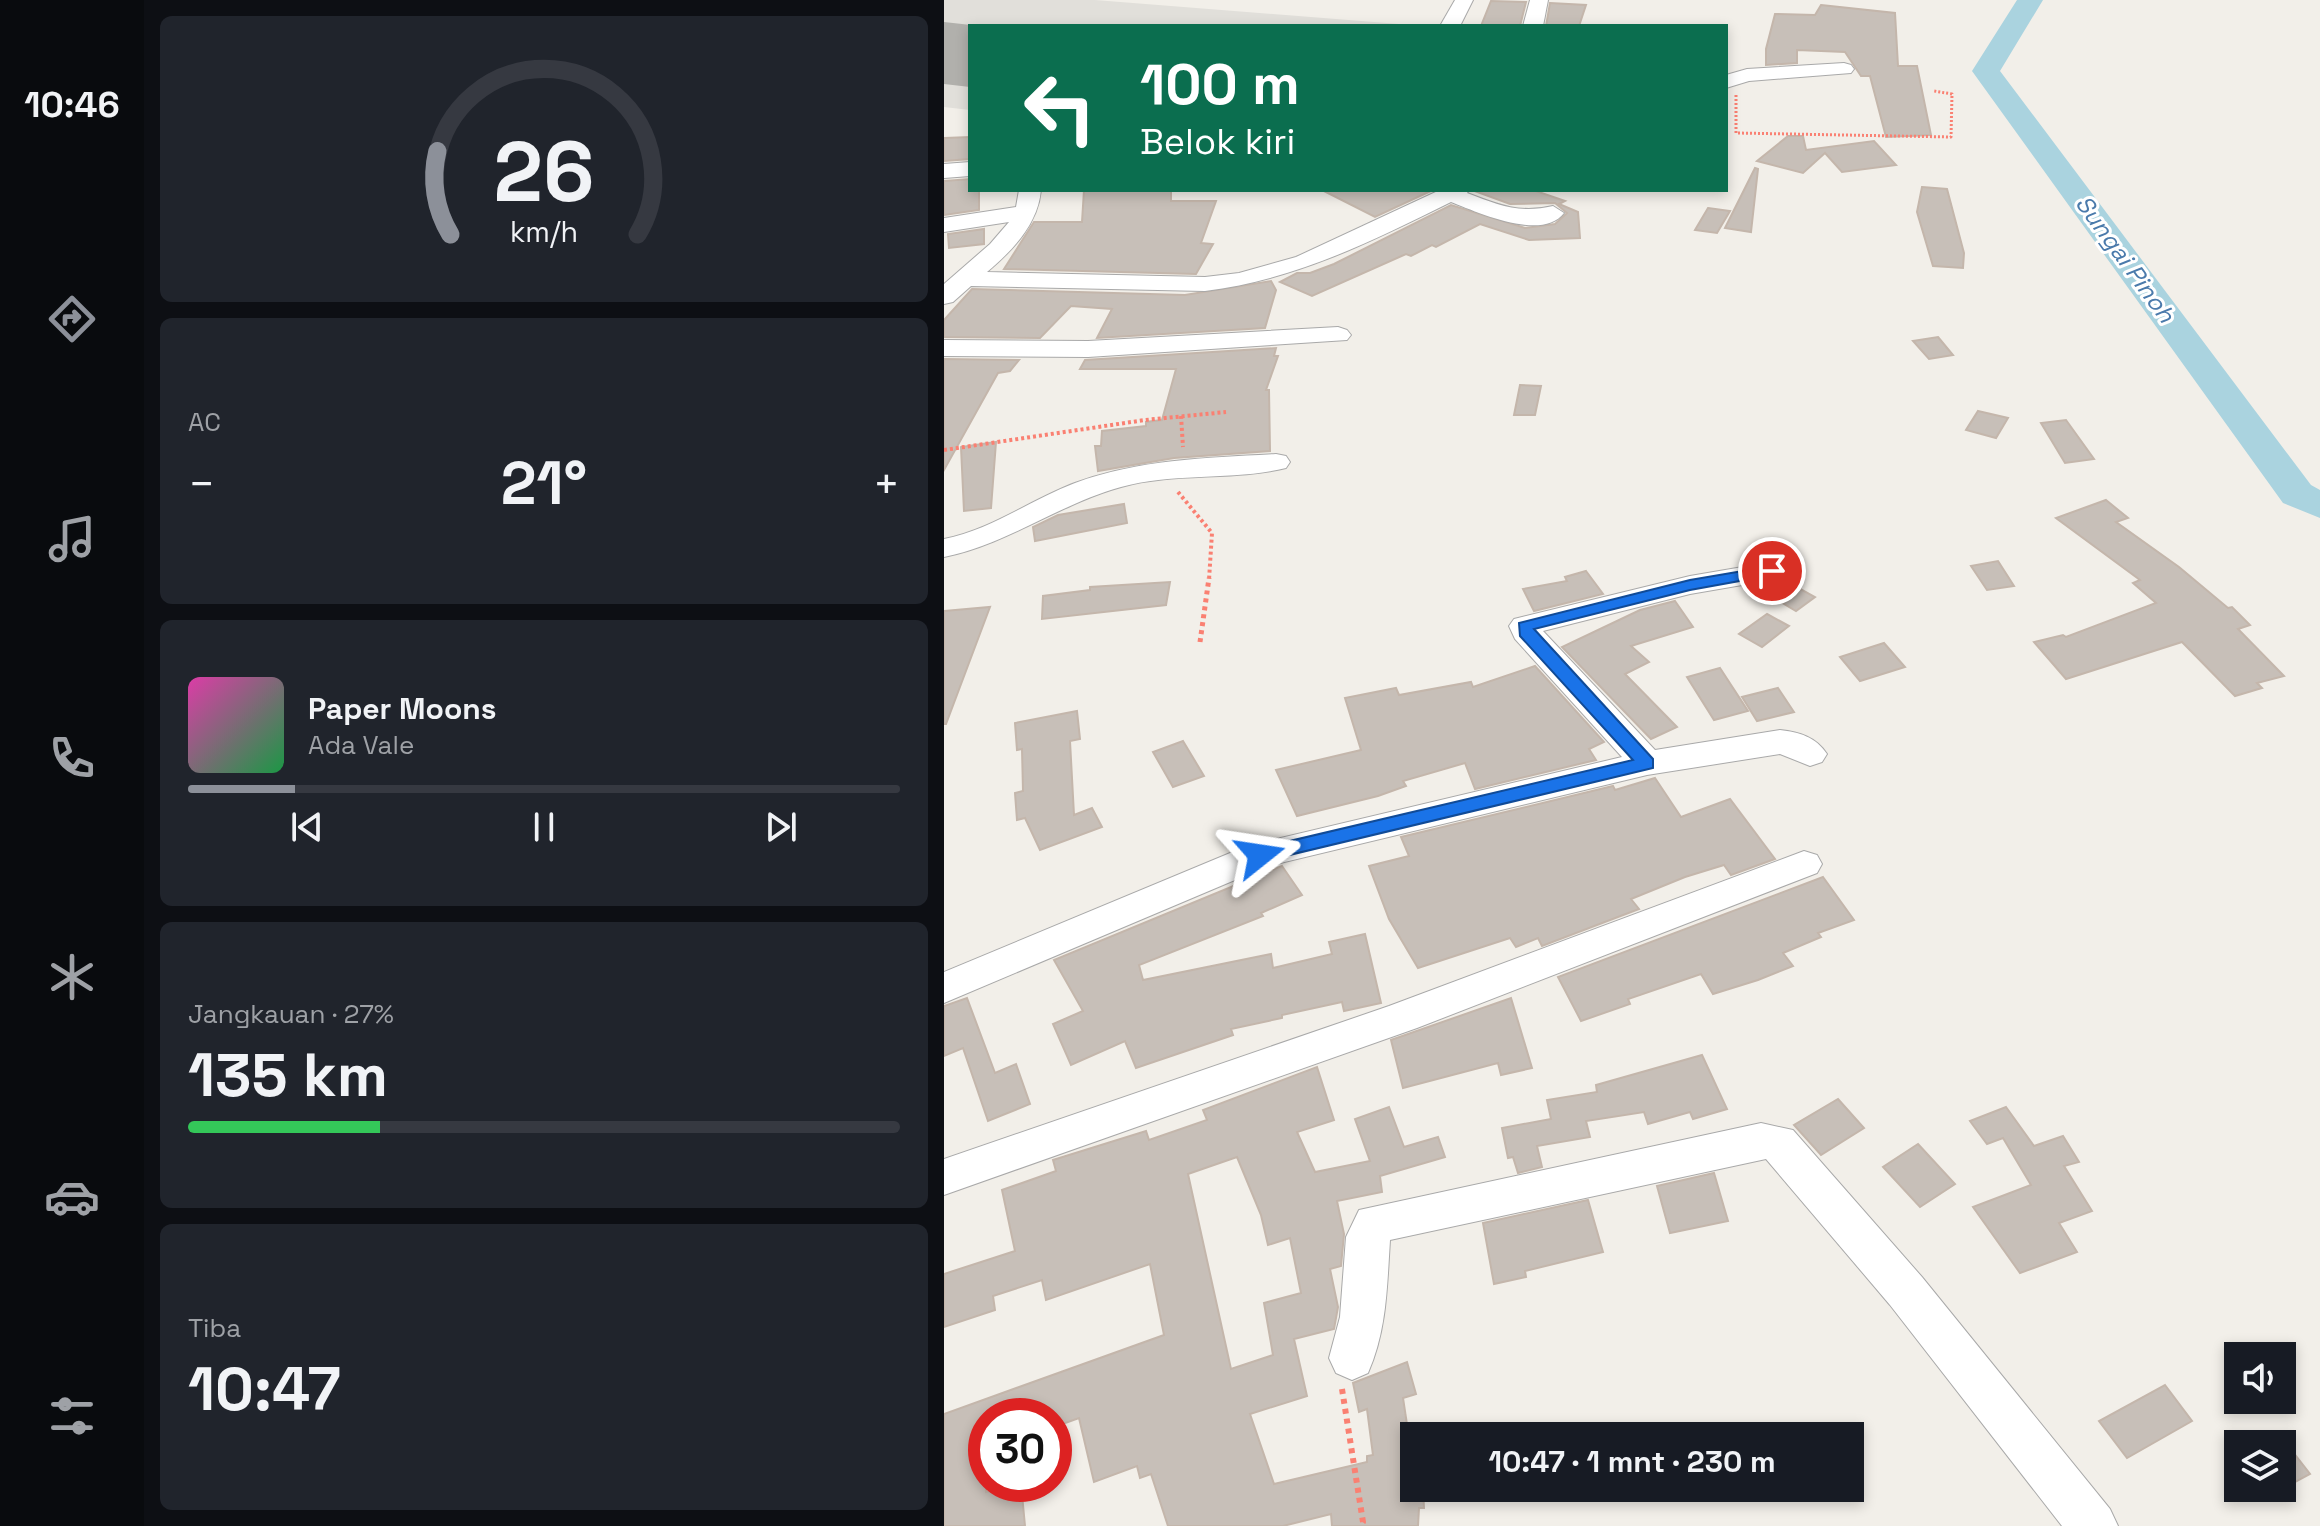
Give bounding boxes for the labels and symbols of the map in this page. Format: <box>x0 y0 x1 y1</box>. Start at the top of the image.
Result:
water label: Sungai Pinoh <box>2069 189 2183 330</box>
pin <box>1738 537 1806 605</box>
position arrow <box>1218 813 1302 897</box>
speed limit sign: 30 <box>968 1398 1072 1502</box>

